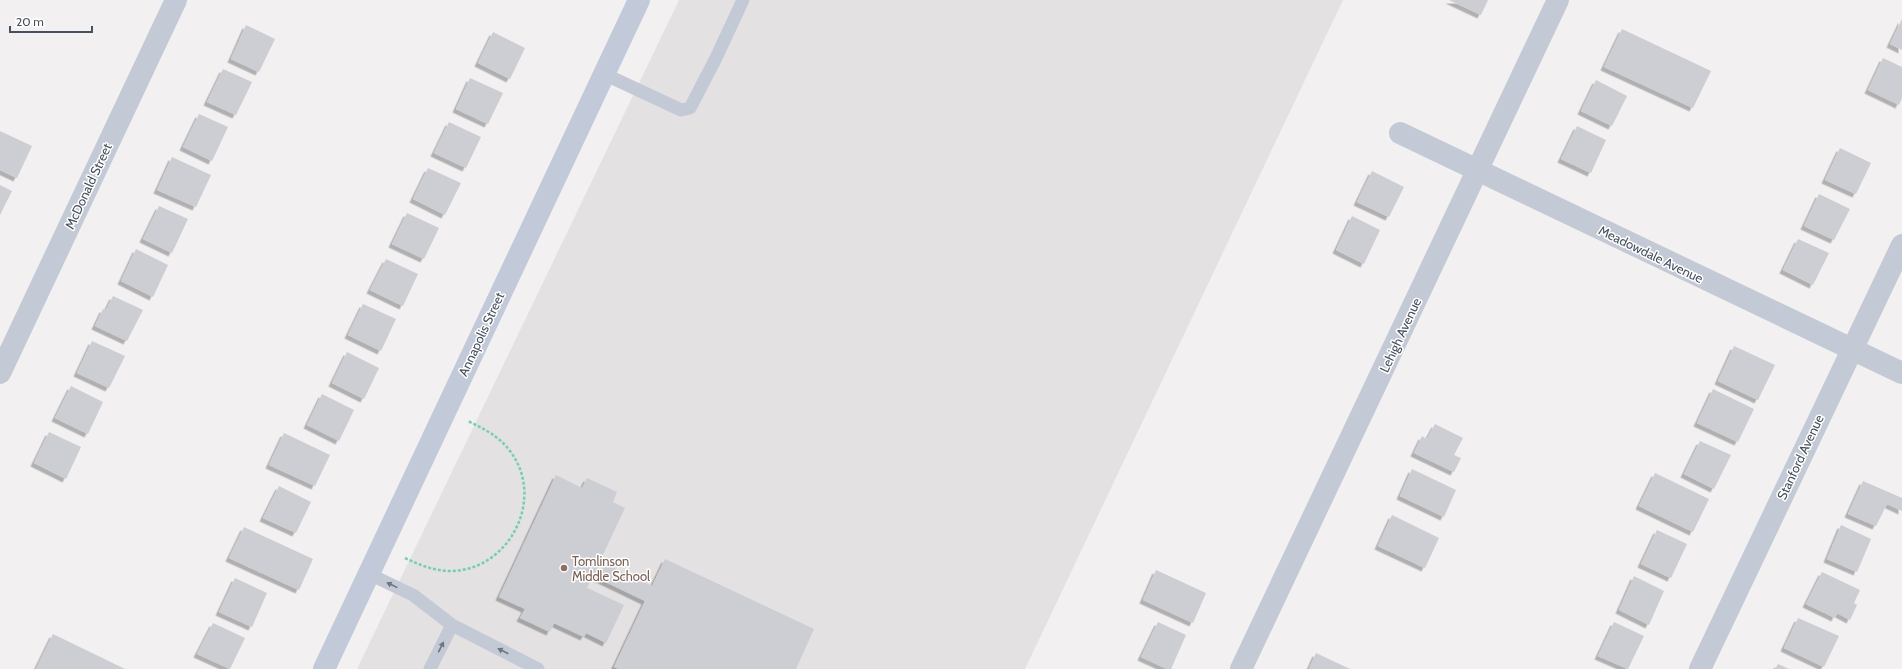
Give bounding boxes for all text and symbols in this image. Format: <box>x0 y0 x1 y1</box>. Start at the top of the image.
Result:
scale bar <box>10 8 92 34</box>
text: 20 m <box>16 14 44 29</box>
street label: McDonald Street <box>61 140 115 231</box>
street label: Meadowdale Avenue <box>1596 222 1706 286</box>
street label: Annapolis Street <box>455 289 508 378</box>
street label: Lehigh Avenue <box>1376 295 1424 375</box>
street label: Stanford Avenue <box>1773 412 1827 502</box>
place label: Tomlinson Middle School <box>572 553 650 584</box>
marker: Tomlinson Middle School <box>559 563 569 573</box>
one-way arrow <box>386 582 397 588</box>
one-way arrow <box>438 641 444 653</box>
one-way arrow <box>497 648 509 654</box>

